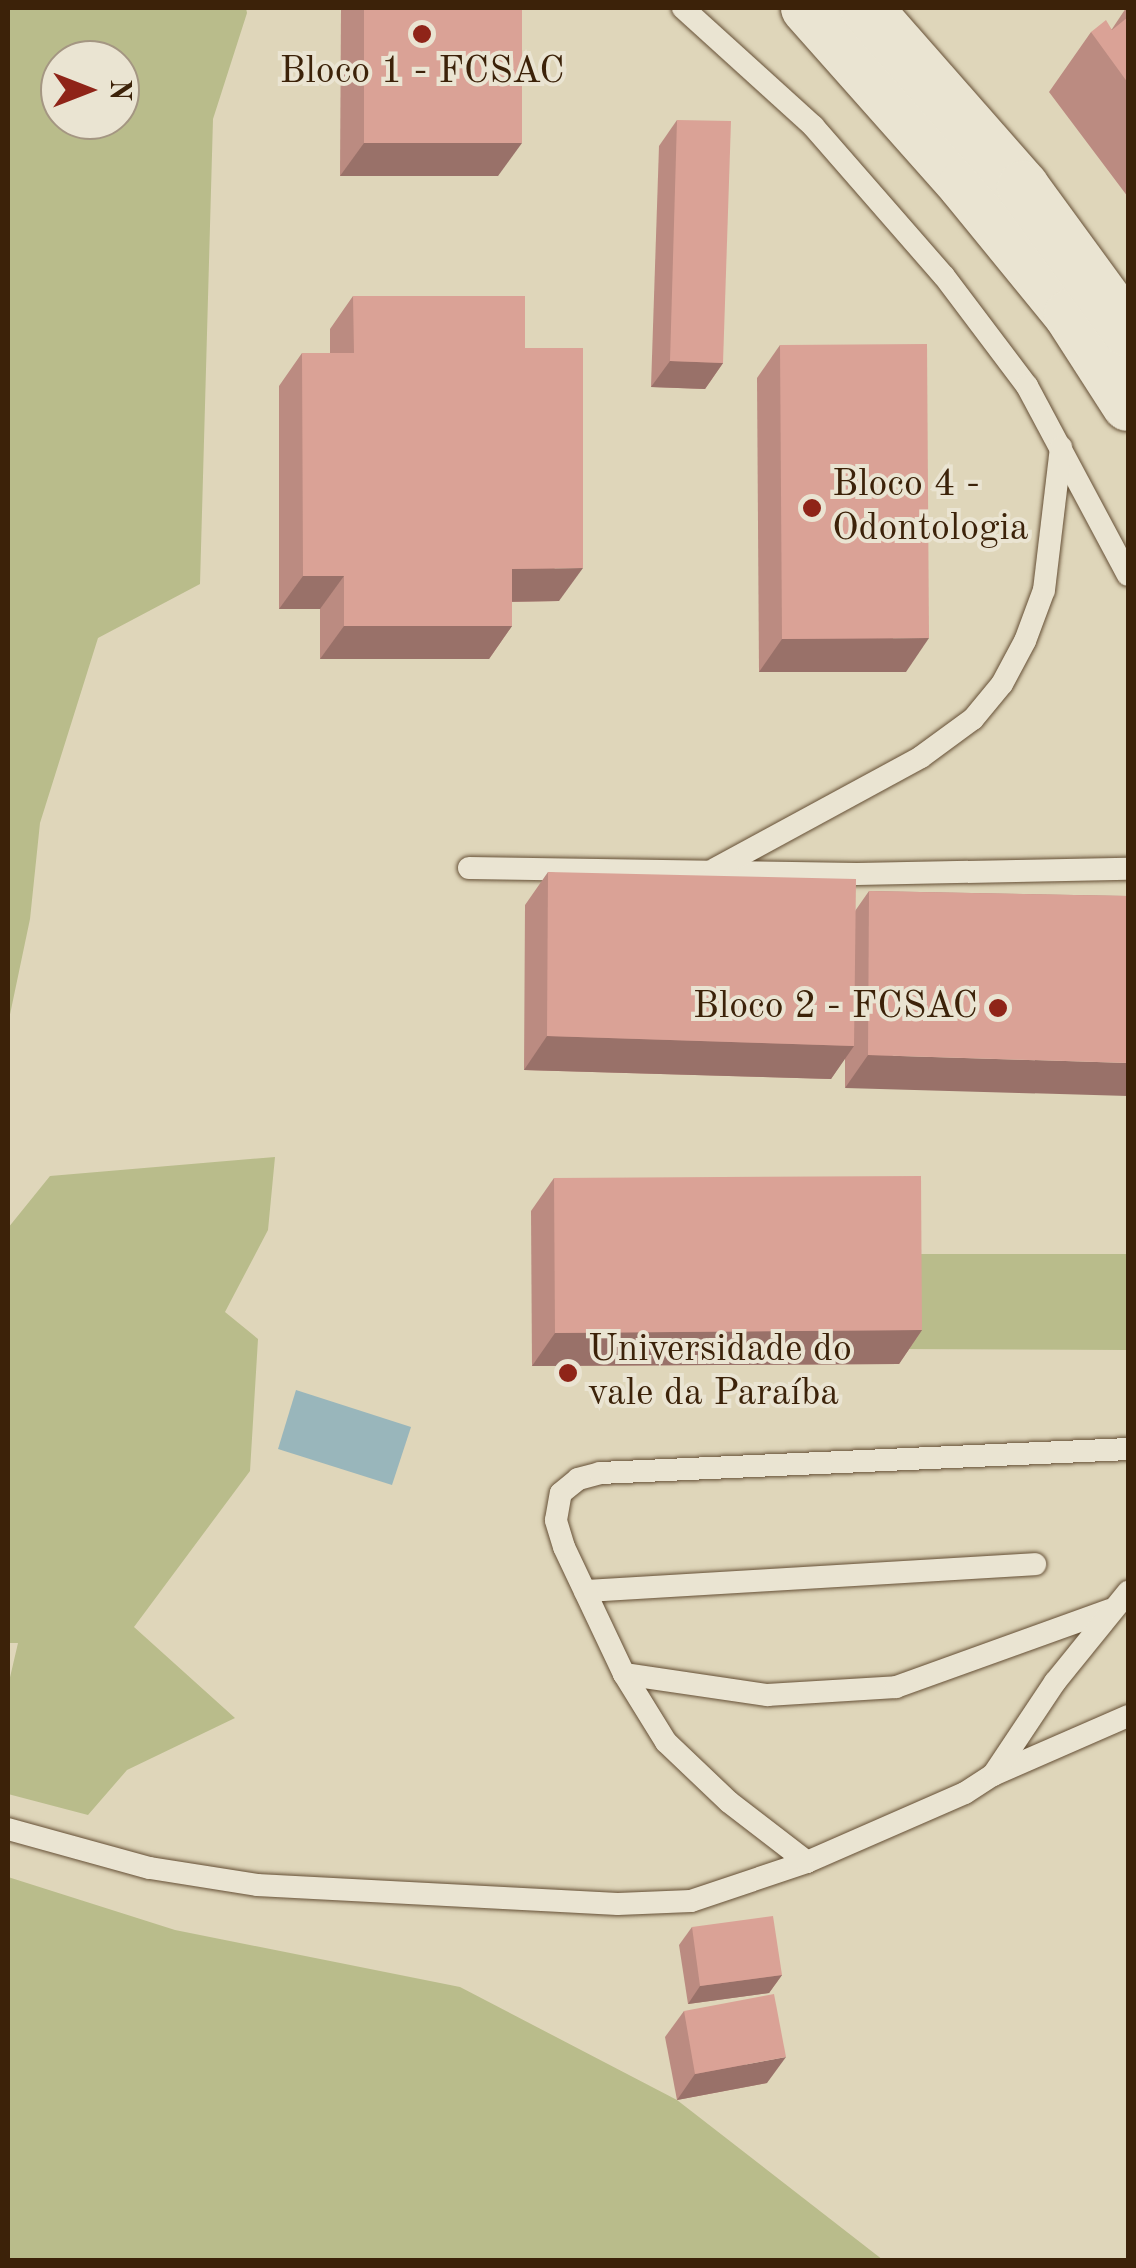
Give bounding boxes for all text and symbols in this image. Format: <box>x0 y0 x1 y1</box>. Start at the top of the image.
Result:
marker: Bloco 1 - FCSAC <box>411 23 433 45</box>
north arrow <box>40 40 140 140</box>
place label: Bloco 1 - FCSAC <box>279 50 565 96</box>
text: N <box>104 79 132 101</box>
place label: Bloco 4 - Odontologia <box>832 463 1029 552</box>
marker: Bloco 4 - Odontologia <box>801 497 823 519</box>
place label: Bloco 2 - FCSAC <box>693 985 978 1031</box>
marker: Bloco 2 - FCSAC <box>987 997 1009 1019</box>
place label: Universidade do vale da Paraíba <box>588 1328 852 1418</box>
marker: Universidade do vale da Paraíba <box>557 1362 579 1384</box>

